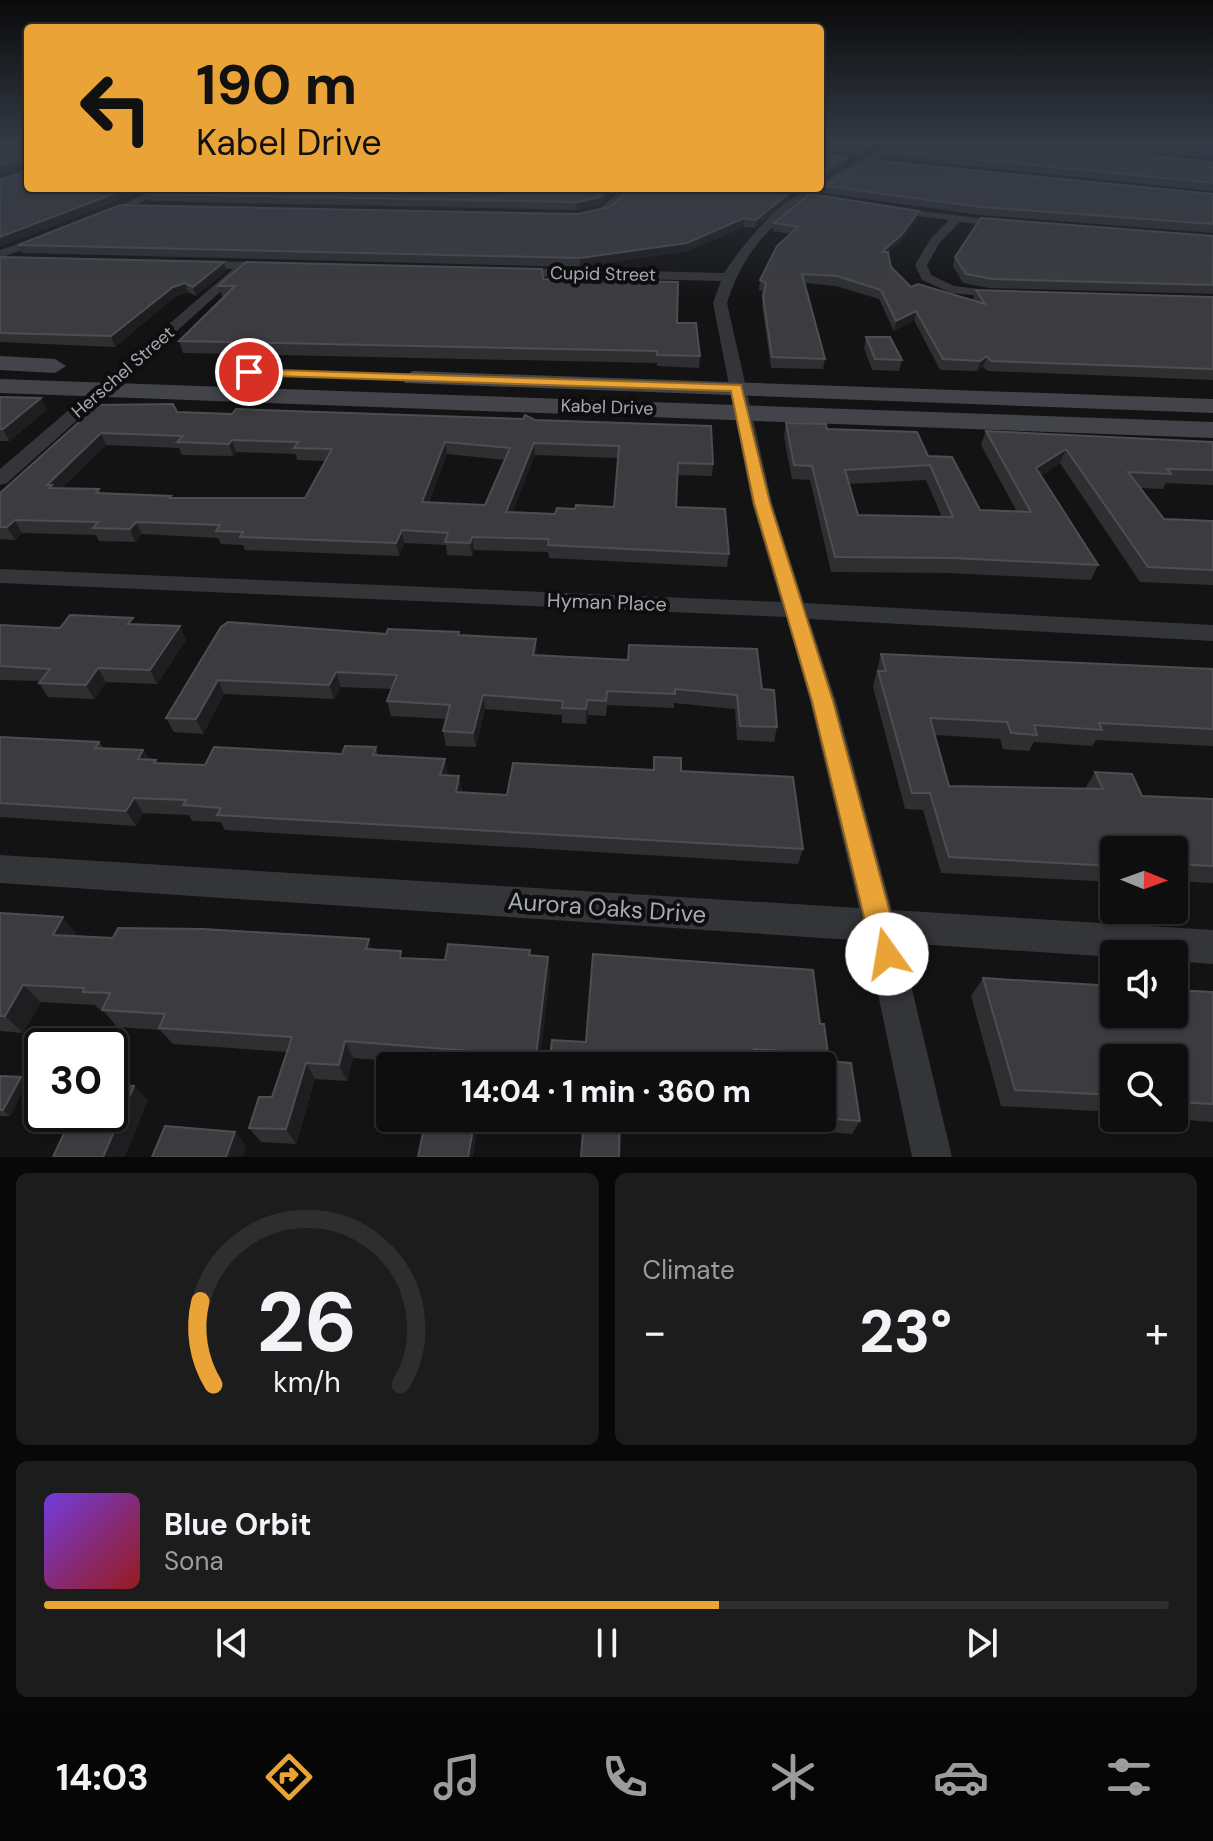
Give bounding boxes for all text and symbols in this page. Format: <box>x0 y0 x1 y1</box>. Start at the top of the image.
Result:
text: 190 m <box>196 48 357 121</box>
icon: left <box>64 56 168 160</box>
text: Kabel Drive <box>196 119 382 166</box>
street label: Cupid Street <box>550 261 656 287</box>
street label: Herschel Street <box>66 321 180 423</box>
pin <box>215 338 283 406</box>
icon: arrive <box>227 350 271 394</box>
street label: Kabel Drive <box>560 393 654 421</box>
street label: Hyman Place <box>547 587 667 617</box>
north arrow <box>1100 836 1188 924</box>
map controls <box>1100 836 1188 1132</box>
street label: Aurora Oaks Drive <box>507 885 707 930</box>
position arrow <box>845 912 929 996</box>
button: sound <box>1100 940 1188 1028</box>
speed limit sign: 30 <box>24 1028 128 1132</box>
button: search <box>1100 1044 1188 1132</box>
text: 14:04 · 1 min · 360 m <box>461 1072 751 1111</box>
text: Climate <box>643 1253 735 1287</box>
text: 26 <box>257 1268 358 1377</box>
text: 23° <box>859 1292 952 1371</box>
text: − <box>643 1303 667 1361</box>
text: + <box>1145 1303 1169 1361</box>
text: km/h <box>273 1364 341 1401</box>
text: Blue Orbit <box>164 1505 311 1544</box>
text: Sona <box>164 1544 224 1578</box>
icon: previous <box>210 1621 254 1665</box>
icon: pause <box>585 1621 629 1665</box>
icon: next <box>960 1621 1004 1665</box>
icon: directions <box>261 1749 317 1805</box>
icon: music <box>429 1749 485 1805</box>
icon: phone <box>597 1749 653 1805</box>
icon: climate <box>765 1749 821 1805</box>
icon: car <box>933 1749 989 1805</box>
icon: filters <box>1101 1749 1157 1805</box>
text: 14:03 <box>56 1754 149 1801</box>

